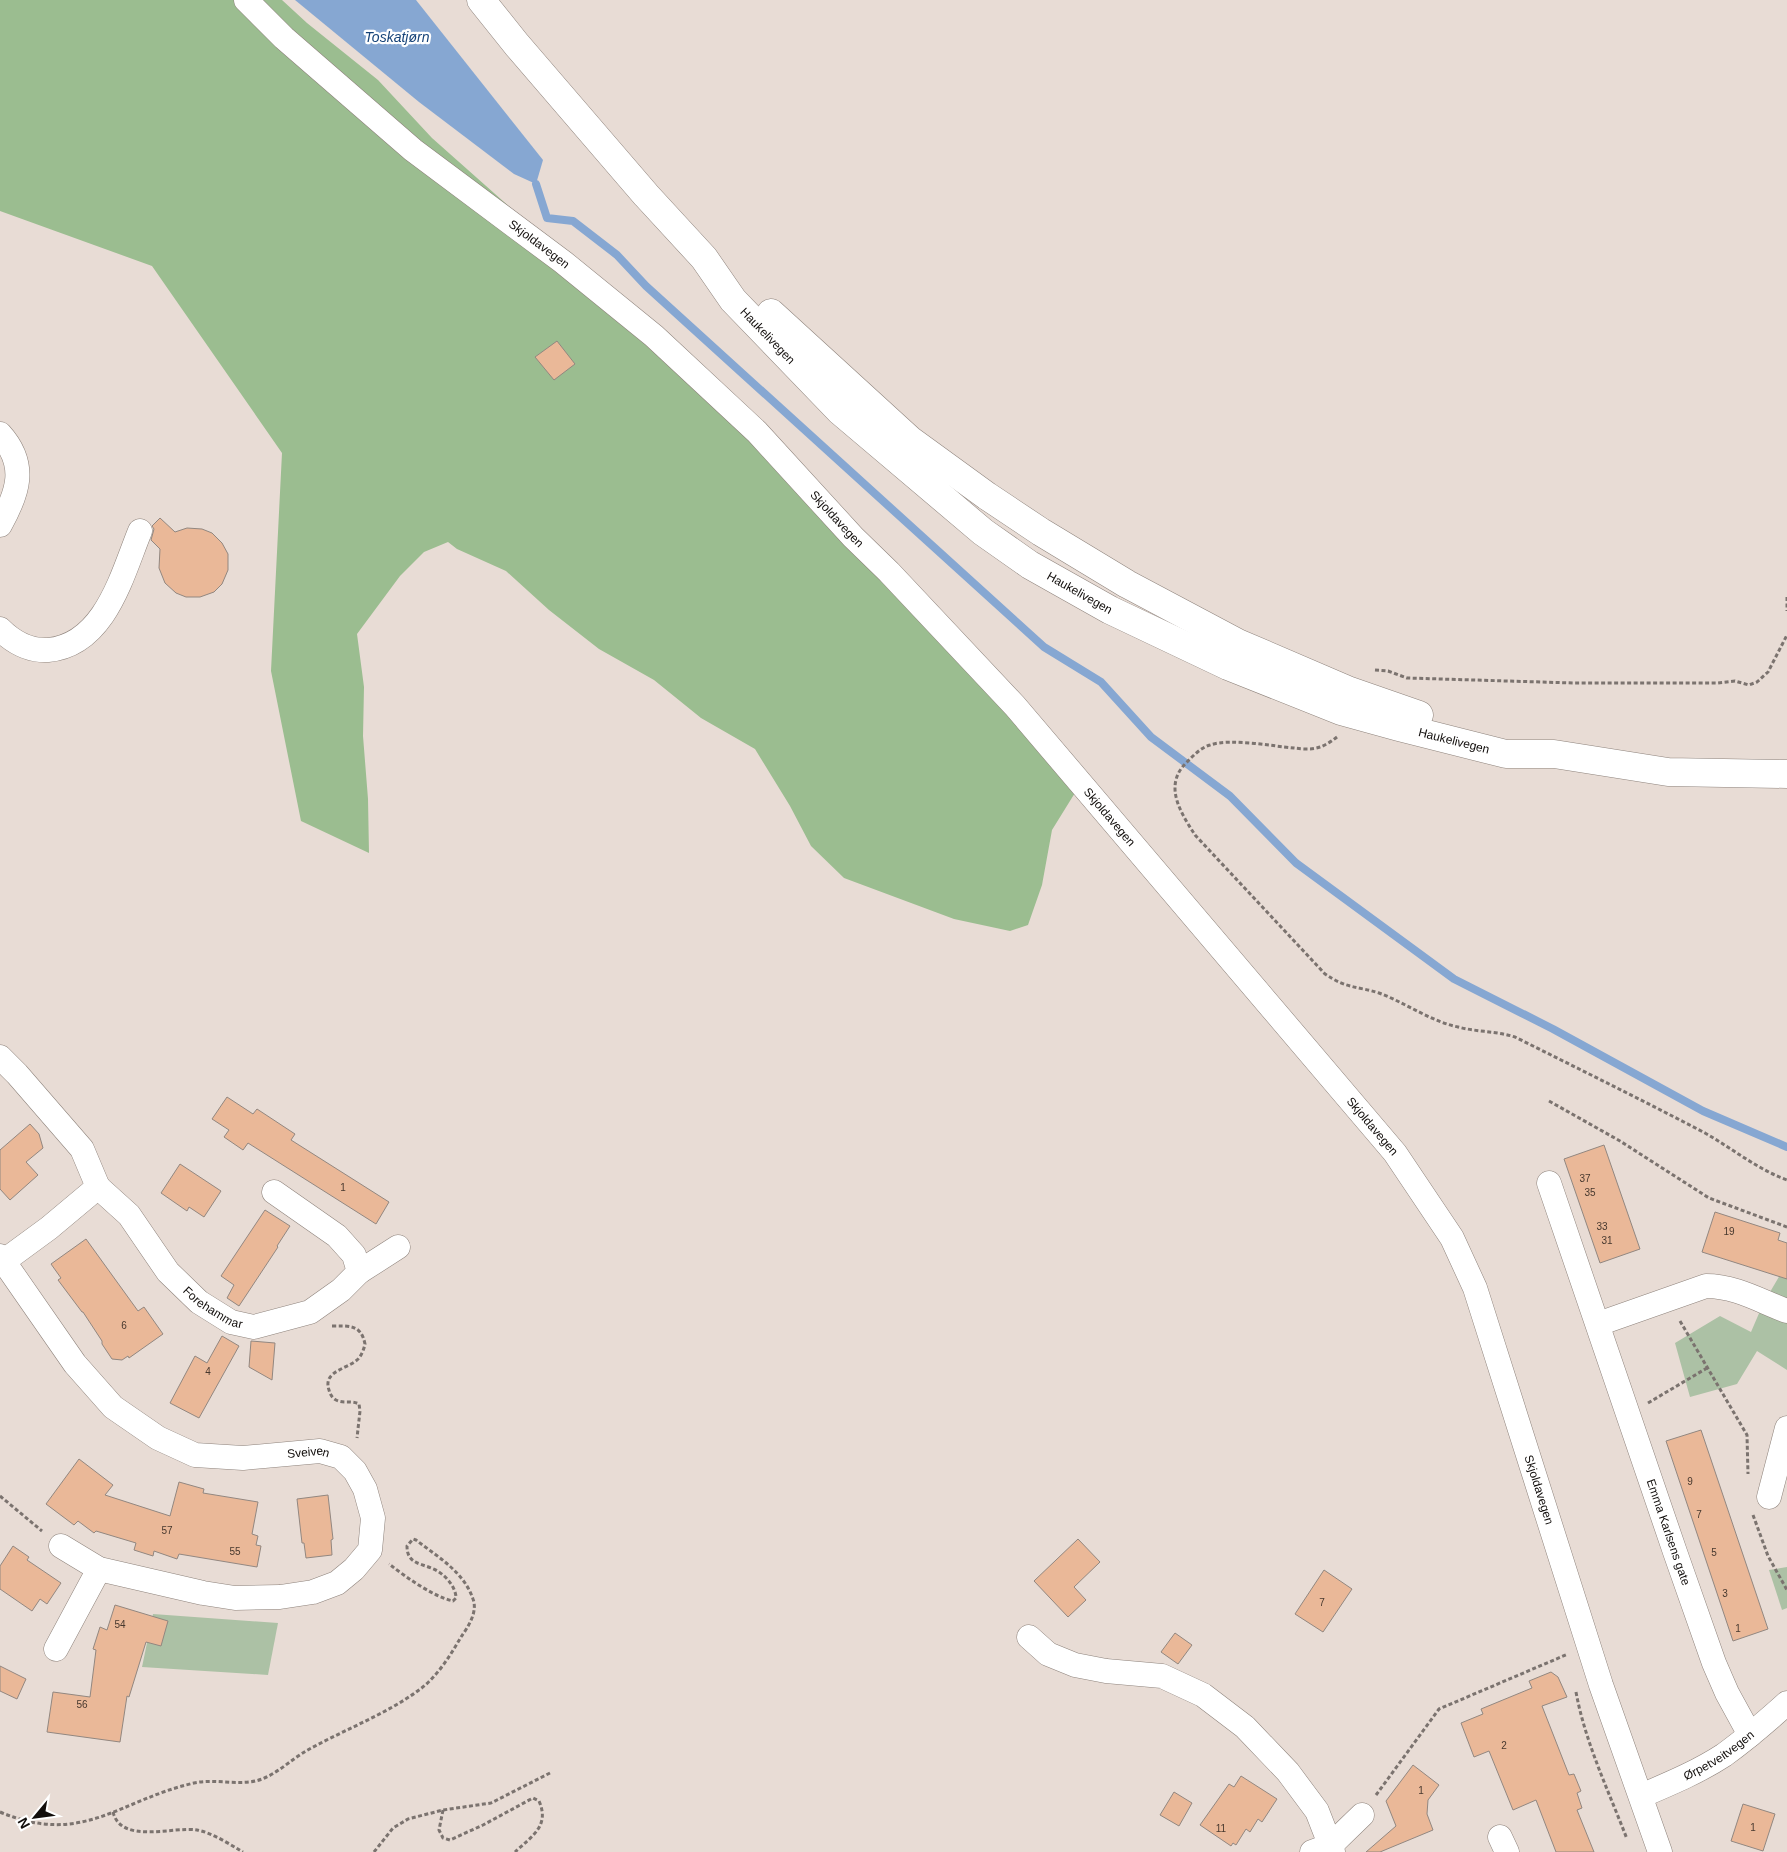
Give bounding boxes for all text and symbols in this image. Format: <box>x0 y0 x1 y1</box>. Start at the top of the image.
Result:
water label: Toskatjørn <box>365 29 430 45</box>
street label: Skjoldavegen <box>506 217 572 271</box>
street label: Haukelivegen <box>737 305 798 367</box>
street label: Skjoldavegen <box>807 488 866 550</box>
street label: Haukelivegen <box>1044 569 1115 617</box>
street label: Haukelivegen <box>1417 725 1491 757</box>
street label: Skjoldavegen <box>1081 785 1138 849</box>
street label: Skjoldavegen <box>1344 1094 1401 1158</box>
house number: 37 <box>1579 1173 1591 1184</box>
house number: 1 <box>340 1182 346 1193</box>
house number: 35 <box>1584 1187 1596 1198</box>
house number: 33 <box>1596 1221 1608 1232</box>
house number: 19 <box>1723 1226 1735 1237</box>
house number: 31 <box>1601 1235 1613 1246</box>
street label: Forehammar <box>180 1284 244 1331</box>
house number: 6 <box>121 1320 127 1331</box>
house number: 4 <box>205 1366 211 1377</box>
street label: Sveiven <box>286 1444 331 1461</box>
street label: Skjoldavegen <box>1521 1453 1557 1526</box>
house number: 9 <box>1687 1476 1693 1487</box>
street label: Emma Karlsens gate <box>1644 1477 1693 1587</box>
house number: 7 <box>1696 1509 1702 1520</box>
house number: 57 <box>161 1525 173 1536</box>
house number: 55 <box>229 1546 241 1557</box>
house number: 5 <box>1711 1547 1717 1558</box>
house number: 3 <box>1722 1588 1728 1599</box>
house number: 7 <box>1319 1597 1325 1608</box>
house number: 54 <box>114 1619 126 1630</box>
house number: 1 <box>1735 1623 1741 1634</box>
house number: 56 <box>76 1699 88 1710</box>
street label: Ørpetveitvegen <box>1681 1727 1757 1783</box>
house number: 2 <box>1501 1740 1507 1751</box>
house number: 1 <box>1418 1785 1424 1796</box>
north arrow <box>10 1792 60 1842</box>
text: N <box>14 1815 33 1832</box>
house number: 1 <box>1750 1822 1756 1833</box>
house number: 11 <box>1216 1823 1227 1834</box>

